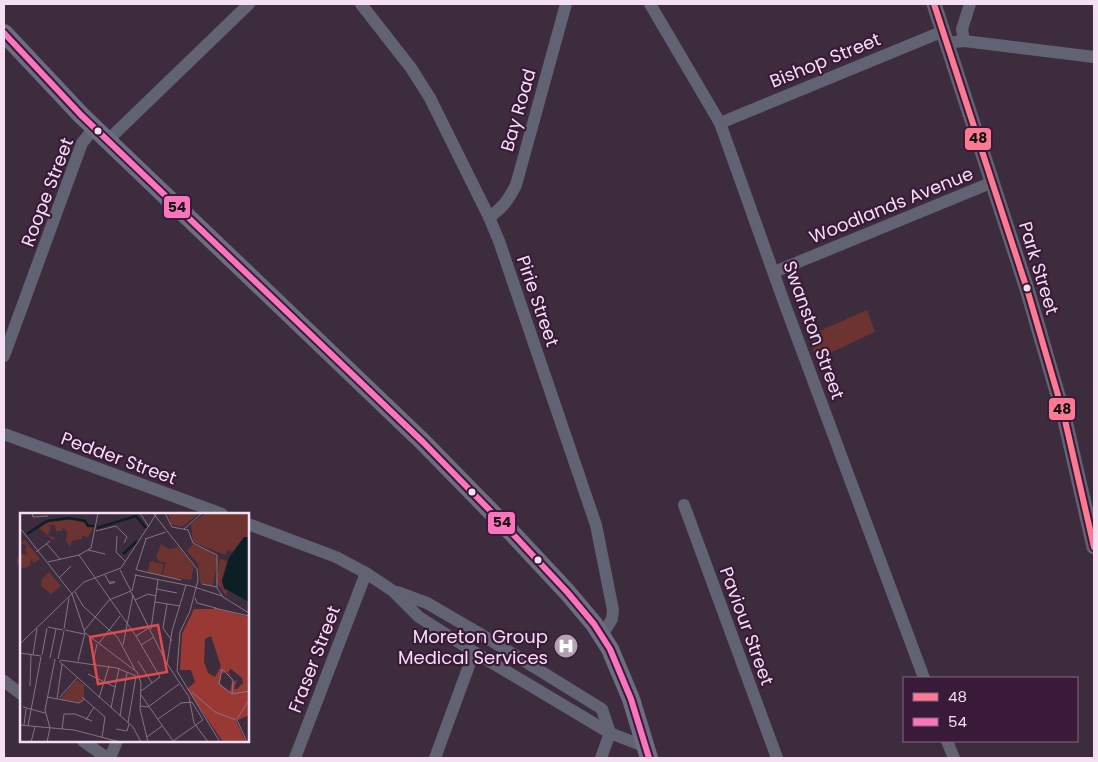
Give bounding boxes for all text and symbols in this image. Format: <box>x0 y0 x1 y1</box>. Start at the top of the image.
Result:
street label: Bishop Street <box>766 26 884 94</box>
street label: Bay Road <box>494 66 542 154</box>
unlabelled marker <box>93 126 103 136</box>
line badge: 48 <box>964 127 992 151</box>
text: 48 <box>969 128 987 148</box>
street label: Roope Street <box>15 134 79 250</box>
street label: Woodlands Avenue <box>805 161 977 249</box>
line badge: 54 <box>163 195 191 219</box>
text: 54 <box>168 197 186 217</box>
street label: Park Street <box>1013 218 1065 318</box>
street label: Pirie Street <box>511 252 565 350</box>
street label: Swanston Street <box>777 257 851 403</box>
unlabelled marker <box>1022 283 1032 293</box>
line badge: 48 <box>1048 397 1076 421</box>
text: 48 <box>1053 399 1071 419</box>
street label: Pedder Street <box>58 426 180 490</box>
unlabelled marker <box>467 487 477 497</box>
line badge: 54 <box>487 511 516 535</box>
text: 54 <box>493 512 511 532</box>
inset map <box>20 513 249 742</box>
unlabelled marker <box>533 555 543 565</box>
street label: Paviour Street <box>714 563 780 689</box>
street label: Fraser Street <box>282 602 346 716</box>
place label: Moreton Group Medical Services <box>398 624 548 670</box>
hospital icon: Moreton Group Medical Services <box>553 633 579 659</box>
legend <box>903 677 1078 742</box>
text: 48 <box>948 686 967 707</box>
text: 54 <box>948 711 967 732</box>

